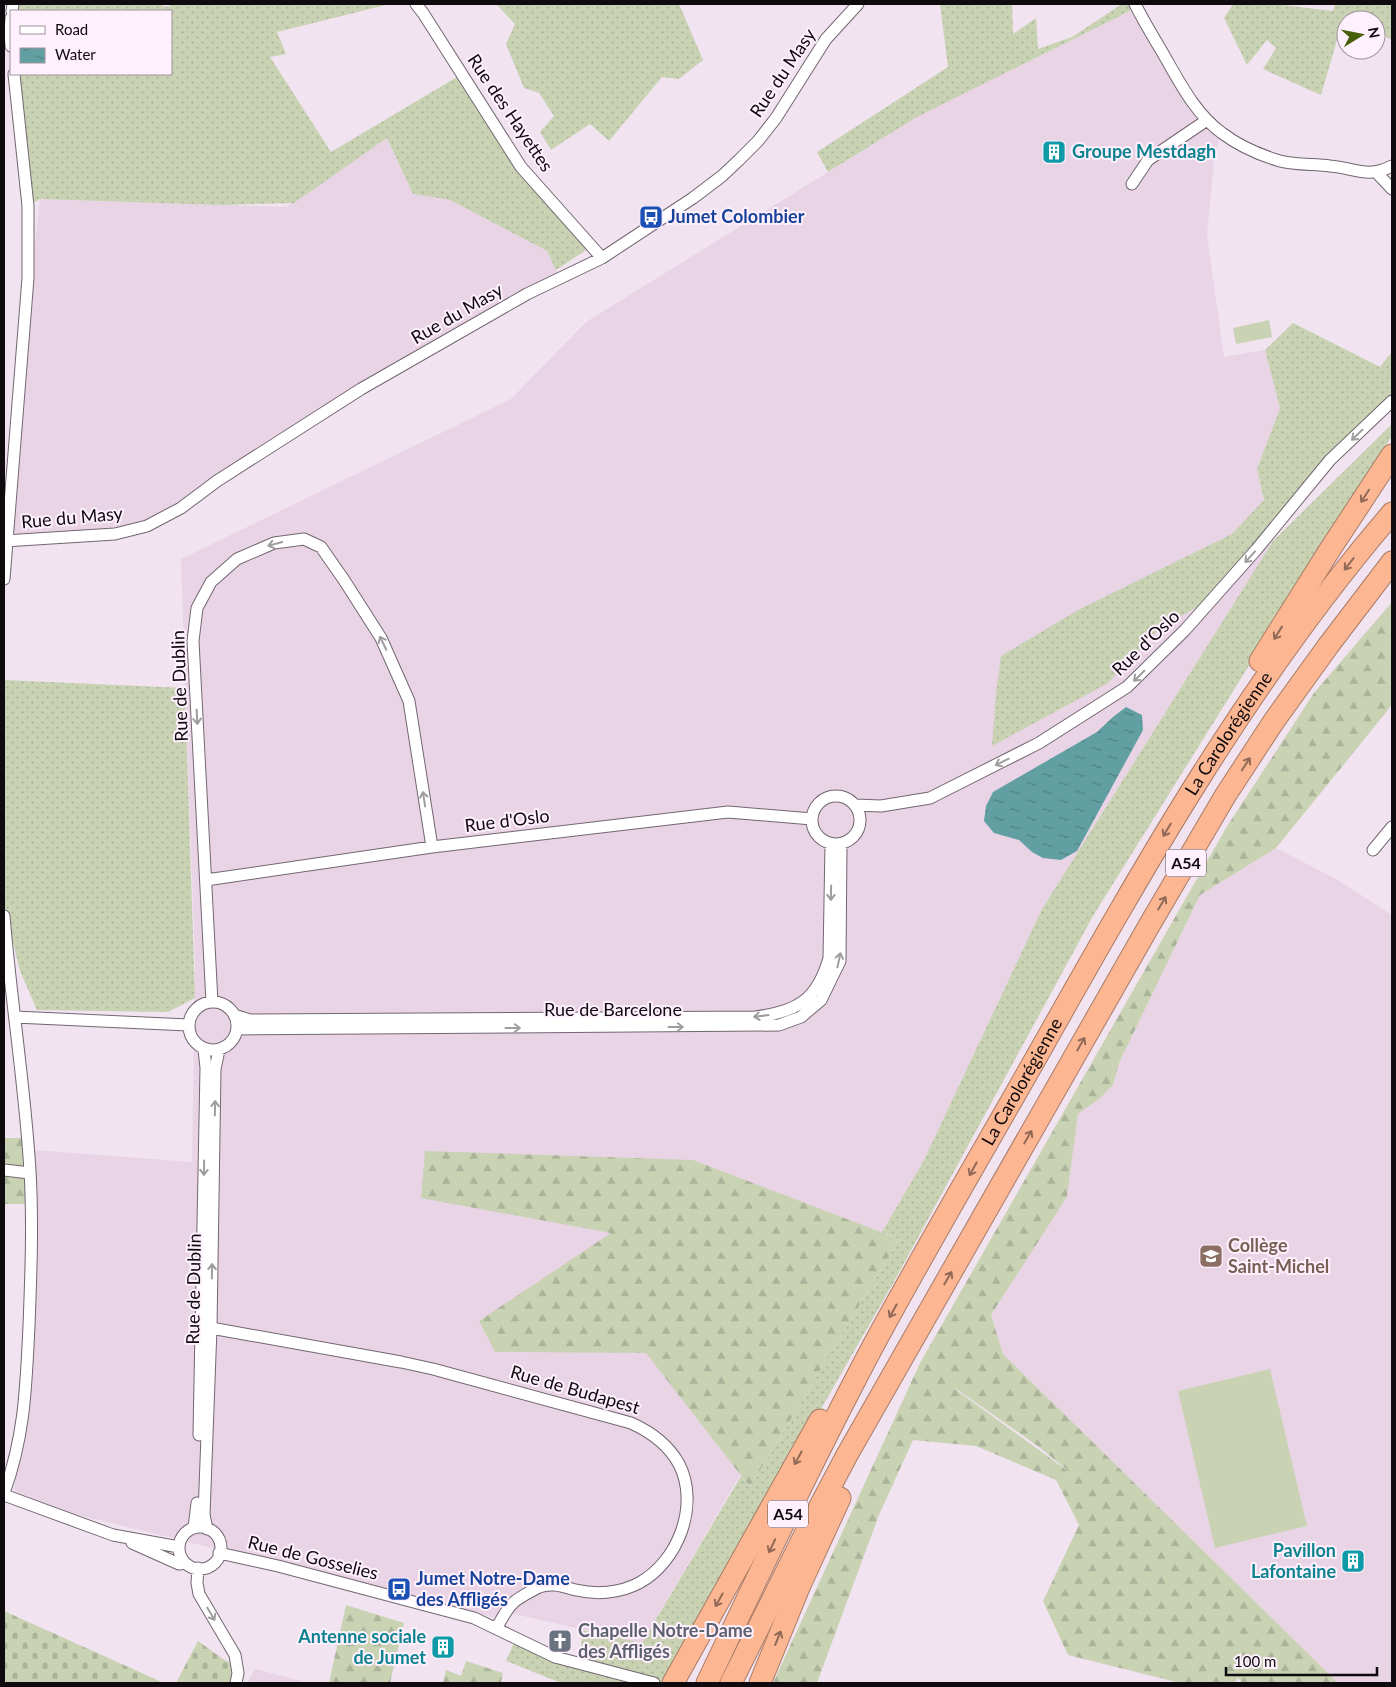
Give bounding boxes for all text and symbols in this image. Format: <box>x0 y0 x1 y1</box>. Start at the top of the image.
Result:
legend <box>10 10 172 75</box>
north arrow <box>1336 10 1386 60</box>
text: Road <box>55 20 88 38</box>
street label: Rue du Masy <box>745 23 820 121</box>
text: N <box>1365 26 1384 39</box>
text: Water <box>55 45 96 63</box>
street label: Rue des Hayettes <box>463 49 558 176</box>
building icon: Groupe Mestdagh <box>1041 139 1067 165</box>
place label: Groupe Mestdagh <box>1072 140 1216 162</box>
bus stop icon: Jumet Colombier <box>638 204 664 230</box>
place label: Jumet Colombier <box>668 205 805 227</box>
street label: Rue du Masy <box>407 278 507 348</box>
one-way arrow <box>1351 429 1363 441</box>
one-way arrow <box>1360 488 1370 502</box>
street label: Rue du Masy <box>20 502 124 532</box>
one-way arrow <box>267 540 283 549</box>
one-way arrow <box>1244 551 1256 564</box>
one-way arrow <box>1344 557 1355 570</box>
street label: Rue d'Oslo <box>1107 605 1184 680</box>
one-way arrow <box>1272 626 1283 640</box>
street label: Rue de Dublin <box>166 630 192 742</box>
one-way arrow <box>377 636 387 651</box>
street label: La Carolorégienne <box>1180 667 1276 799</box>
one-way arrow <box>1133 669 1145 682</box>
one-way arrow <box>193 709 202 725</box>
one-way arrow <box>995 757 1010 767</box>
one-way arrow <box>1241 758 1251 772</box>
one-way arrow <box>419 791 429 807</box>
street label: Rue d'Oslo <box>463 804 551 836</box>
one-way arrow <box>1162 823 1172 837</box>
road number: A54 <box>1166 850 1206 876</box>
one-way arrow <box>826 885 835 901</box>
one-way arrow <box>1157 897 1167 911</box>
one-way arrow <box>835 952 844 968</box>
street label: Rue de Barcelone <box>544 998 682 1020</box>
one-way arrow <box>753 1011 769 1021</box>
street label: La Carolorégienne <box>976 1014 1066 1149</box>
one-way arrow <box>667 1022 683 1032</box>
one-way arrow <box>504 1023 521 1033</box>
one-way arrow <box>1076 1037 1086 1052</box>
one-way arrow <box>210 1100 220 1116</box>
one-way arrow <box>1024 1130 1033 1145</box>
one-way arrow <box>199 1159 209 1175</box>
one-way arrow <box>968 1161 978 1176</box>
street label: Rue de Dublin <box>181 1233 205 1345</box>
place label: Collège Saint-Michel <box>1228 1234 1329 1277</box>
school or university icon: Collège Saint-Michel <box>1198 1243 1224 1269</box>
one-way arrow <box>207 1263 217 1279</box>
one-way arrow <box>943 1271 953 1286</box>
one-way arrow <box>888 1303 898 1317</box>
street label: Rue de Budapest <box>508 1360 643 1418</box>
one-way arrow <box>793 1451 803 1465</box>
road number: A54 <box>768 1500 808 1528</box>
street label: Rue de Gosselies <box>246 1530 381 1584</box>
one-way arrow <box>767 1538 777 1553</box>
place label: Pavillon Lafontaine <box>1251 1539 1336 1582</box>
building icon: Pavillon Lafontaine <box>1340 1548 1366 1574</box>
place label: Jumet Notre-Dame des Affligés <box>416 1567 570 1610</box>
bus stop icon: Jumet Notre-Dame des Affligés <box>386 1576 412 1602</box>
one-way arrow <box>714 1592 723 1607</box>
one-way arrow <box>206 1606 216 1621</box>
place label: Chapelle Notre-Dame des Affligés <box>578 1619 753 1662</box>
place label: Antenne sociale de Jumet <box>297 1625 426 1668</box>
church icon: Chapelle Notre-Dame des Affligés <box>547 1628 573 1654</box>
one-way arrow <box>774 1631 784 1646</box>
building icon: Antenne sociale de Jumet <box>430 1634 456 1660</box>
scale bar <box>1226 1644 1377 1676</box>
text: 100 m <box>1234 1652 1276 1670</box>

